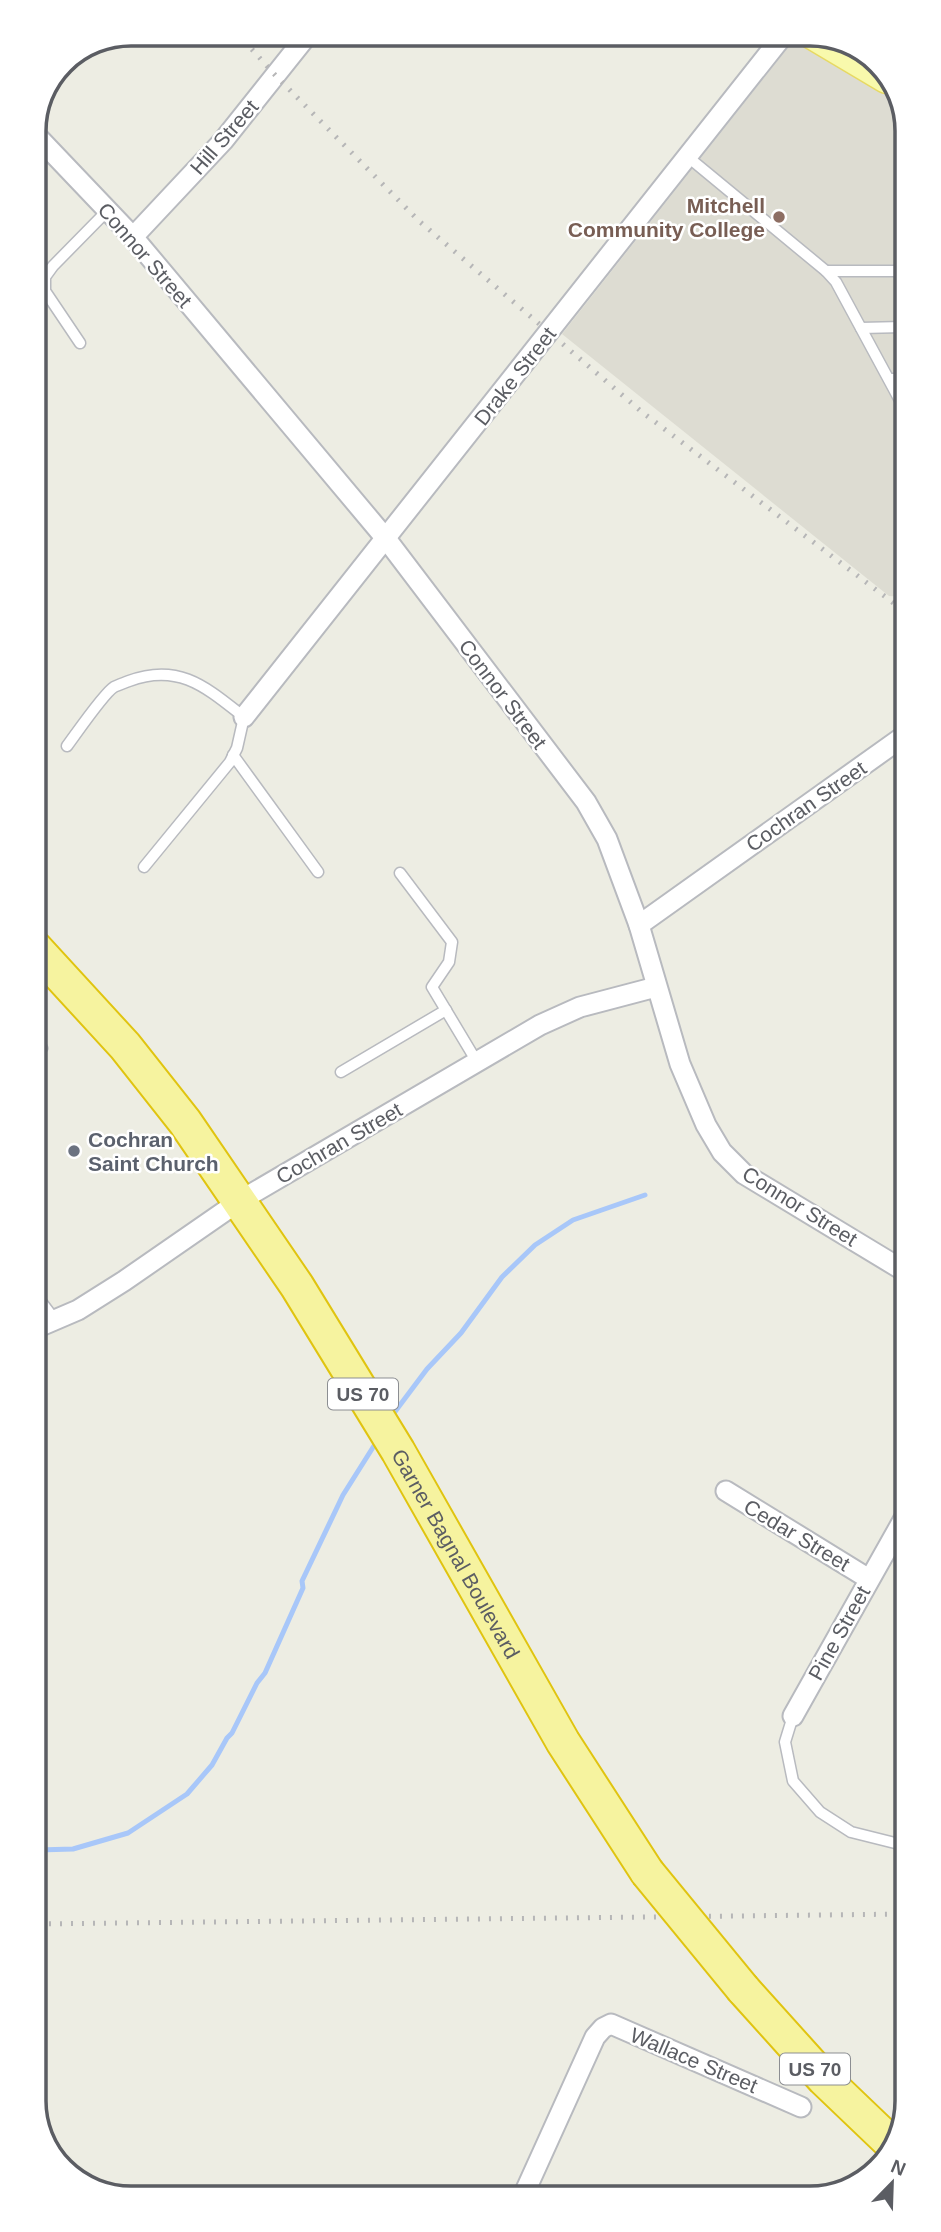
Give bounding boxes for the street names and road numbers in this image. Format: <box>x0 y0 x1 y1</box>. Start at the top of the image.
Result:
street label: Hill Street <box>185 95 263 179</box>
street label: Connor Street <box>93 198 197 312</box>
street label: Drake Street <box>470 322 560 430</box>
street label: Connor Street <box>454 635 552 753</box>
street label: Cochran Street <box>742 756 871 856</box>
street label: Cochran Street <box>272 1098 406 1188</box>
street label: Connor Street <box>738 1162 862 1250</box>
road number: US 70 <box>328 1378 398 1410</box>
street label: Garner Bagnal Boulevard <box>388 1445 525 1663</box>
street label: Cedar Street <box>740 1494 854 1576</box>
street label: Pine Street <box>804 1582 874 1684</box>
street label: Wallace Street <box>627 2023 761 2097</box>
road number: US 70 <box>780 2054 850 2084</box>

